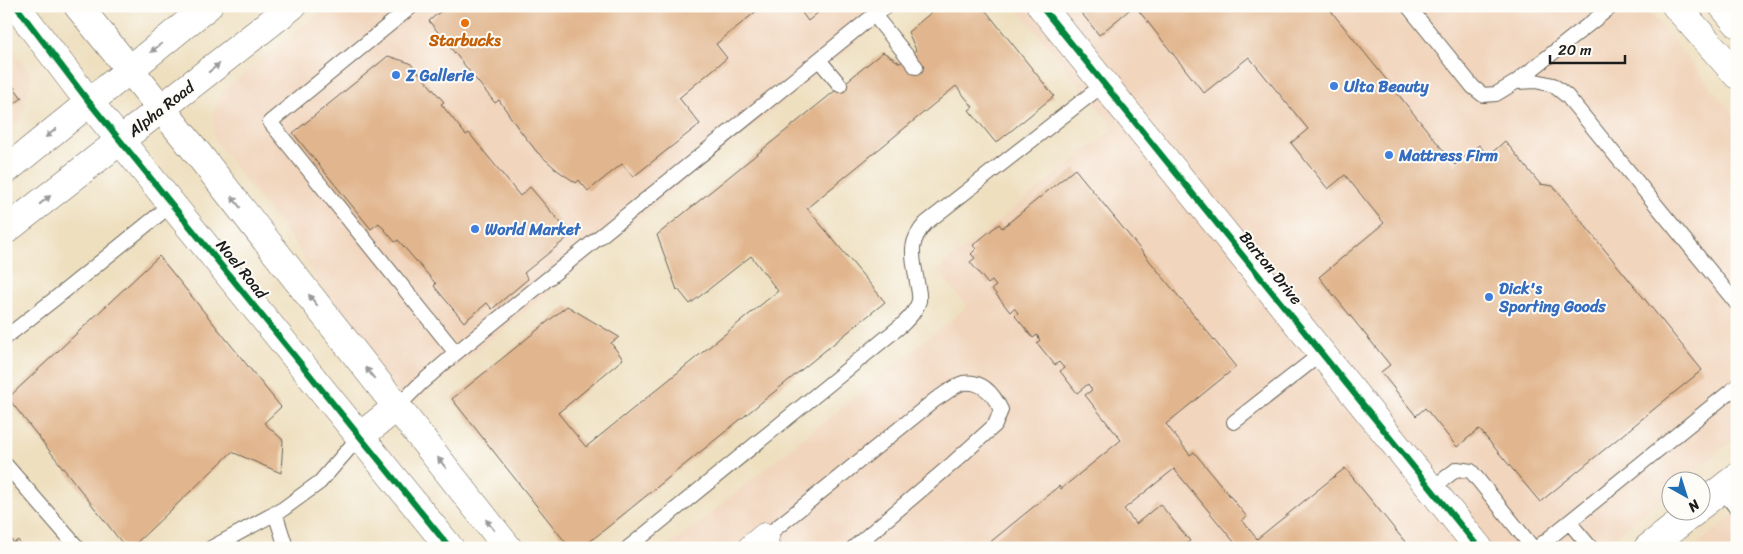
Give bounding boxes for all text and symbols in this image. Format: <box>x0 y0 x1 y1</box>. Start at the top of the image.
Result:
marker: Starbucks <box>459 17 471 29</box>
place label: Starbucks <box>428 26 501 55</box>
scale bar <box>1550 32 1626 64</box>
text: 20 m <box>1558 37 1592 63</box>
one-way arrow <box>150 42 163 53</box>
place label: Z Gallerie <box>405 61 475 90</box>
one-way arrow <box>207 62 220 73</box>
marker: Z Gallerie <box>390 69 402 81</box>
street label: Alpha Road <box>120 72 202 145</box>
place label: Ulta Beauty <box>1344 72 1429 101</box>
marker: Ulta Beauty <box>1328 80 1340 92</box>
one-way arrow <box>45 128 58 139</box>
place label: Mattress Firm <box>1398 141 1498 170</box>
marker: Mattress Firm <box>1383 149 1395 161</box>
one-way arrow <box>38 195 51 206</box>
one-way arrow <box>230 196 241 209</box>
place label: World Market <box>485 215 582 244</box>
marker: World Market <box>469 223 481 235</box>
street label: Barton Drive <box>1232 224 1310 312</box>
street label: Noel Road <box>209 233 276 307</box>
place label: Dick's Sporting Goods <box>1498 274 1606 321</box>
marker: Dick's Sporting Goods <box>1483 291 1495 303</box>
one-way arrow <box>308 294 319 307</box>
one-way arrow <box>365 367 376 380</box>
one-way arrow <box>436 457 447 470</box>
north arrow <box>1660 472 1710 522</box>
text: N <box>1682 492 1706 519</box>
one-way arrow <box>485 518 495 532</box>

